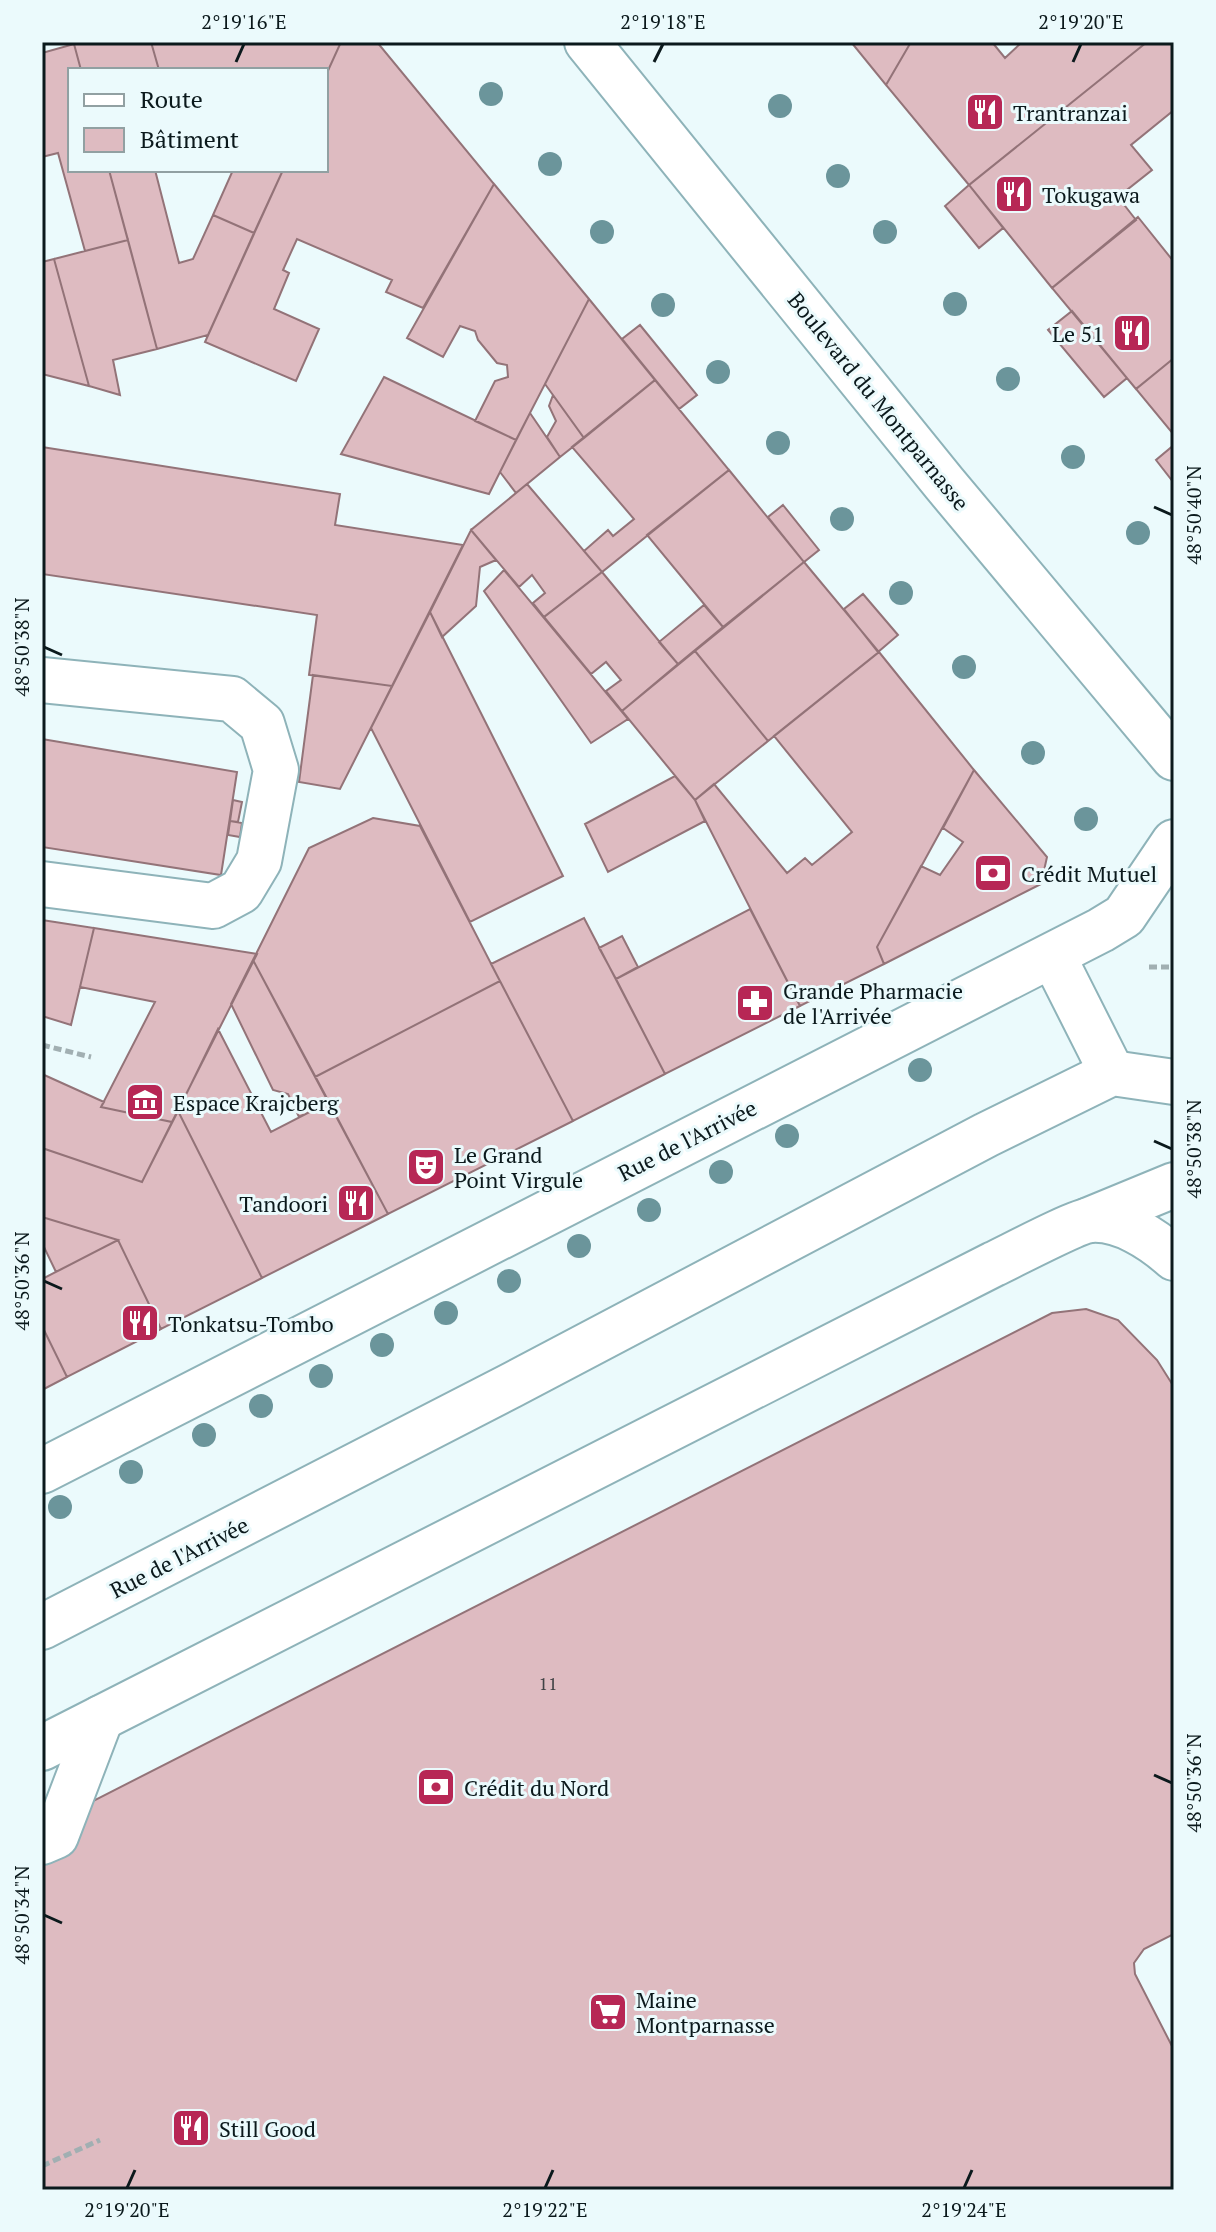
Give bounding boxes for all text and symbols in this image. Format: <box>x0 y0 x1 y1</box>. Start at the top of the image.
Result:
text: 2°19'16"E <box>201 8 287 35</box>
text: 2°19'18"E <box>620 8 706 35</box>
text: 2°19'20"E <box>1038 8 1124 35</box>
legend <box>68 68 328 172</box>
text: Route <box>140 83 203 115</box>
restaurant icon: Trantranzai <box>964 91 1006 133</box>
place label: Trantranzai <box>1013 98 1128 127</box>
text: Bâtiment <box>140 123 239 155</box>
restaurant icon: Tokugawa <box>993 173 1035 215</box>
place label: Tokugawa <box>1042 180 1140 209</box>
street label: Boulevard du Montparnasse <box>782 286 976 516</box>
restaurant icon: Le 51 <box>1111 312 1153 354</box>
place label: Le 51 <box>1052 319 1104 348</box>
text: 48°50'40"N <box>1180 465 1207 565</box>
text: 48°50'38"N <box>8 597 35 697</box>
bank icon: Crédit Mutuel <box>972 852 1014 894</box>
place label: Crédit Mutuel <box>1021 859 1157 888</box>
place label: Grande Pharmacie de l'Arrivée <box>783 976 963 1030</box>
pharmacy icon: Grande Pharmacie de l'Arrivée <box>734 982 776 1024</box>
museum icon: Espace Krajcberg <box>124 1081 166 1123</box>
place label: Espace Krajcberg <box>173 1088 339 1117</box>
street label: Rue de l'Arrivée <box>613 1093 761 1187</box>
text: 48°50'38"N <box>1180 1099 1207 1199</box>
place label: Le Grand Point Virgule <box>454 1140 583 1194</box>
theatre icon: Le Grand Point Virgule <box>405 1146 447 1188</box>
restaurant icon: Tandoori <box>335 1182 377 1224</box>
place label: Tandoori <box>239 1189 328 1218</box>
text: 48°50'36"N <box>8 1231 35 1331</box>
restaurant icon: Tonkatsu-Tombo <box>119 1302 161 1344</box>
place label: Tonkatsu-Tombo <box>168 1309 334 1338</box>
street label: Rue de l'Arrivée <box>105 1510 253 1604</box>
house number: 11 <box>538 1671 558 1695</box>
text: 48°50'36"N <box>1180 1733 1207 1833</box>
bank icon: Crédit du Nord <box>415 1766 457 1808</box>
place label: Crédit du Nord <box>464 1773 609 1802</box>
text: 48°50'34"N <box>8 1865 35 1965</box>
place label: Maine Montparnasse <box>636 1985 775 2039</box>
supermarket icon: Maine Montparnasse <box>587 1991 629 2033</box>
restaurant icon: Still Good <box>170 2107 212 2149</box>
place label: Still Good <box>219 2114 316 2143</box>
text: 2°19'20"E <box>84 2196 170 2223</box>
text: 2°19'22"E <box>502 2196 588 2223</box>
text: 2°19'24"E <box>921 2196 1007 2223</box>

